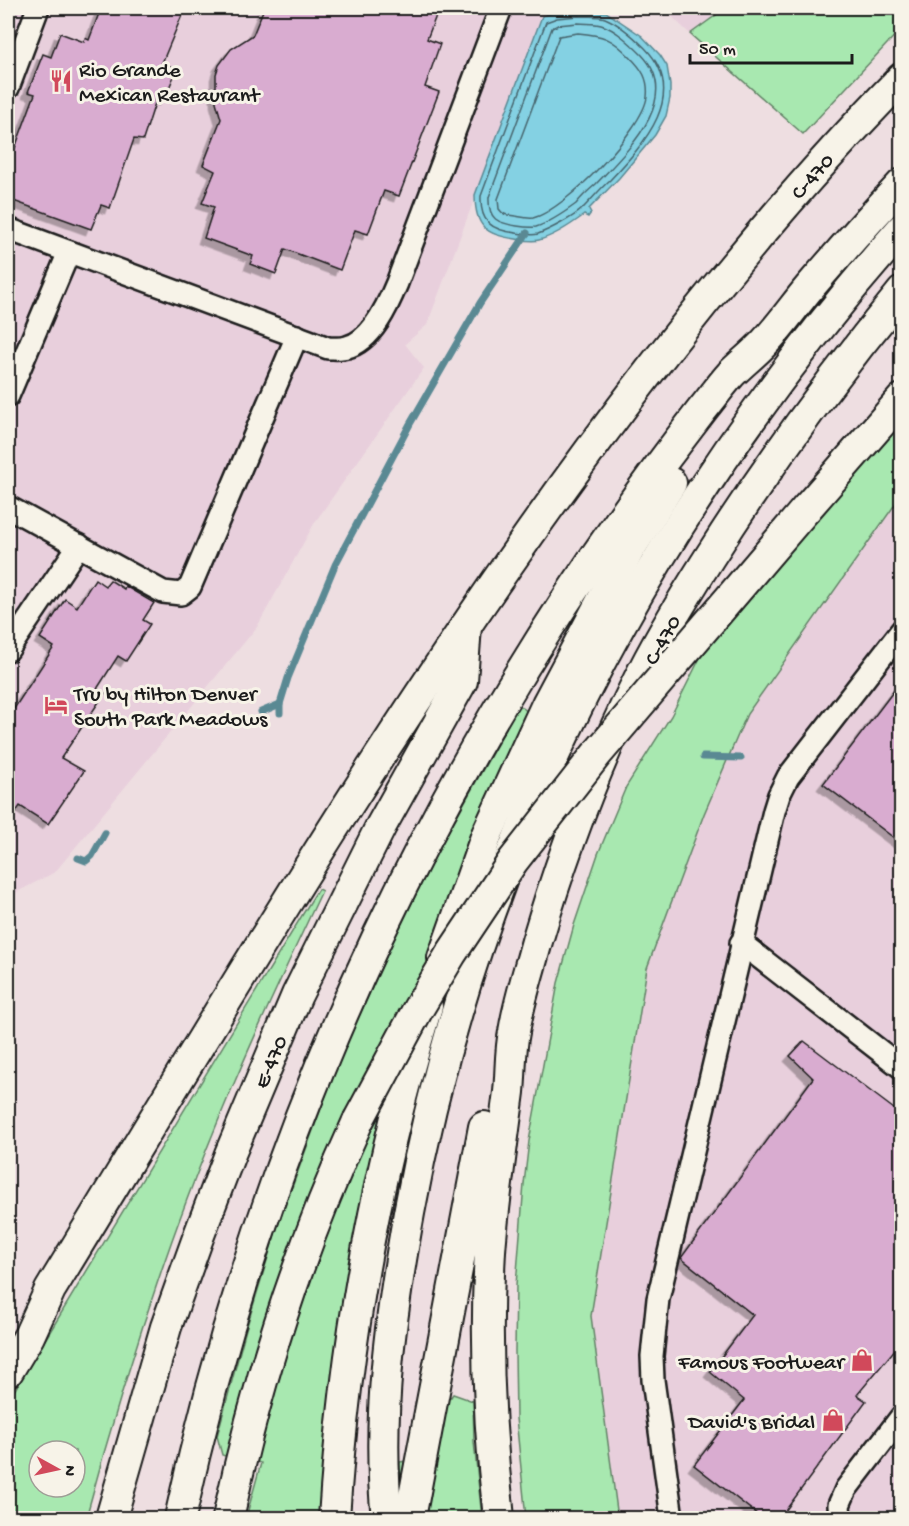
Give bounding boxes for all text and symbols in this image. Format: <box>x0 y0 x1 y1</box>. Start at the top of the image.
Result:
scale bar <box>690 27 852 65</box>
text: 50 m <box>699 40 736 61</box>
place label: Rio Grande Mexican Restaurant <box>79 59 261 110</box>
restaurant icon: Rio Grande Mexican Restaurant <box>48 68 74 94</box>
street label: C-470 <box>787 149 841 206</box>
street label: C-470 <box>640 611 689 671</box>
place label: Tru by Hilton Denver South Park Meadows <box>72 683 268 734</box>
hotel icon: Tru by Hilton Denver South Park Meadows <box>43 692 69 718</box>
street label: E-470 <box>250 1032 295 1093</box>
shop icon: Famous Footwear <box>849 1347 875 1373</box>
place label: Famous Footwear <box>677 1351 846 1377</box>
shop icon: David's Bridal <box>820 1407 846 1433</box>
place label: David's Bridal <box>686 1411 815 1437</box>
north arrow <box>27 1439 87 1499</box>
text: N <box>58 1464 79 1478</box>

